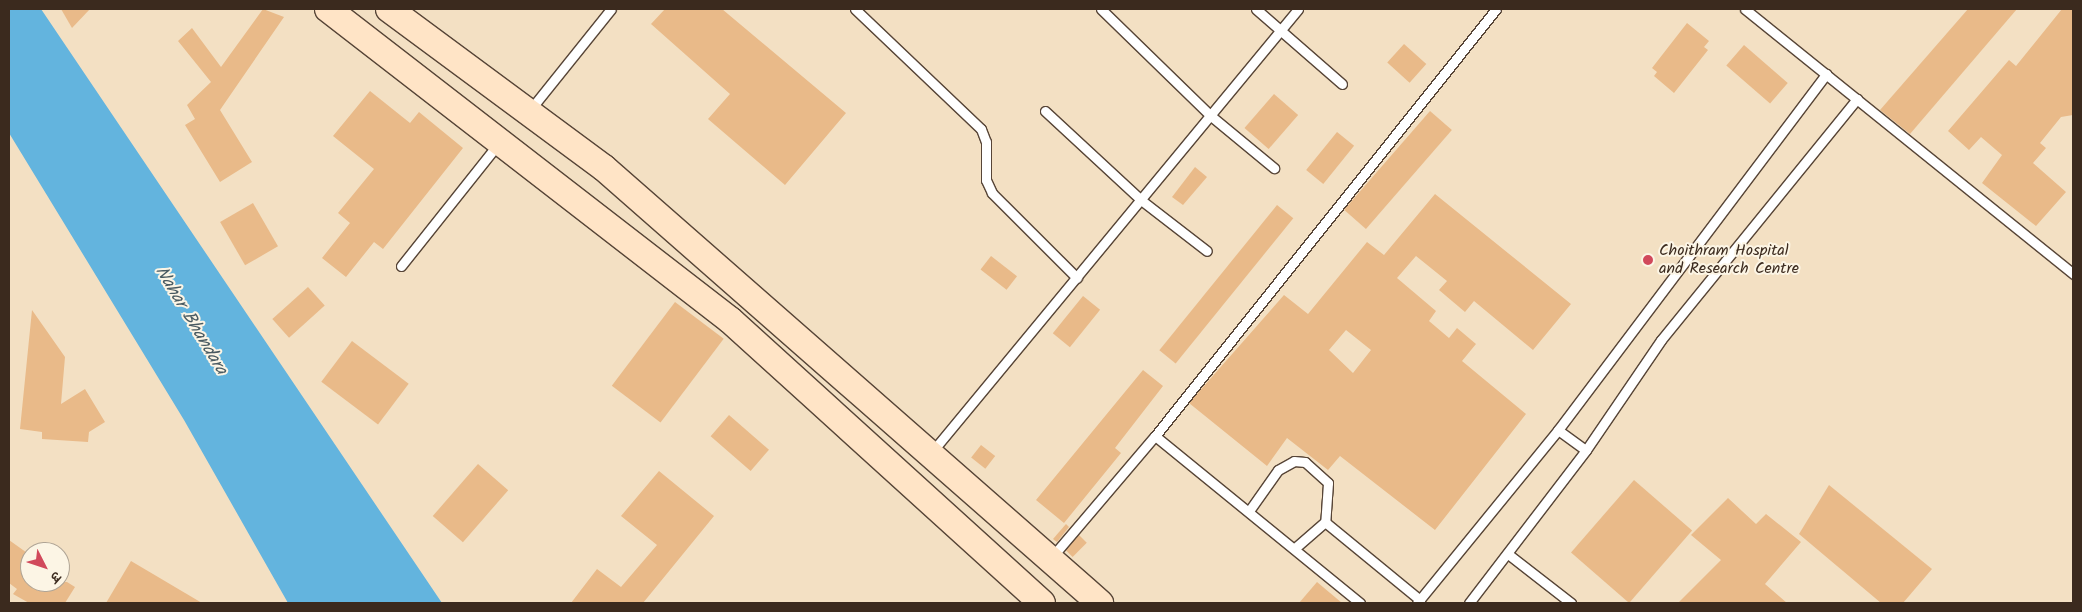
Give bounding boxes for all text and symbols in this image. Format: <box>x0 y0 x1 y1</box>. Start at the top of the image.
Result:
place label: Choithram Hospital and Research Centre <box>1659 241 1799 279</box>
marker: Choithram Hospital and Research Centre <box>1641 253 1655 267</box>
water label: Nahar Bhandara <box>149 263 231 379</box>
north arrow <box>20 542 70 592</box>
text: उ <box>44 566 67 587</box>

